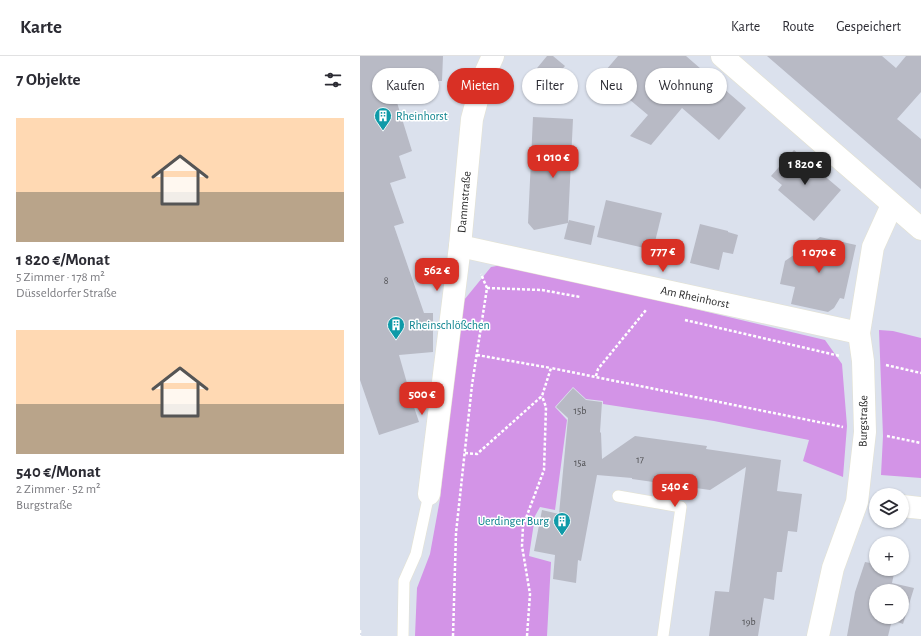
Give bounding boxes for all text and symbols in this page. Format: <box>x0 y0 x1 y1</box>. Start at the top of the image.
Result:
text: Karte <box>20 18 62 37</box>
text: Karte <box>731 20 760 34</box>
text: Route <box>782 20 814 34</box>
text: Gespeichert <box>836 20 901 34</box>
chip: Kaufen <box>372 68 439 104</box>
chip: Mieten <box>447 68 514 104</box>
chip: Filter <box>522 68 578 104</box>
chip: Neu <box>586 68 637 104</box>
chip: Wohnung <box>645 68 727 104</box>
icon: filters <box>322 69 344 91</box>
text: 7 Objekte <box>16 71 81 88</box>
building icon: Rheinhorst <box>373 106 393 131</box>
place label: Rheinhorst <box>396 110 448 122</box>
icon: home <box>144 144 216 216</box>
pin: 1 010 € <box>516 145 590 179</box>
text: 1 010 € <box>537 151 569 164</box>
pin: 1 820 € <box>768 152 842 186</box>
text: 1 820 € <box>788 158 822 171</box>
street label: Dammstraße <box>455 171 473 233</box>
pin: 777 € <box>635 239 691 273</box>
pin: 1 070 € <box>782 240 856 274</box>
text: 777 € <box>651 245 675 258</box>
text: 1 070 € <box>802 246 836 259</box>
text: 1 820 €/Monat <box>16 251 110 268</box>
pin: 562 € <box>409 258 465 292</box>
text: 562 € <box>424 264 450 277</box>
text: 5 Zimmer · 178 m² <box>16 271 105 284</box>
house number: 8 <box>384 276 389 286</box>
street label: Am Rheinhorst <box>660 284 731 310</box>
text: Düsseldorfer Straße <box>16 287 117 300</box>
building icon: Rheinschlößchen <box>386 315 406 340</box>
place label: Rheinschlößchen <box>409 319 490 331</box>
icon: home <box>144 356 216 428</box>
pin: 500 € <box>394 382 450 416</box>
text: 500 € <box>408 388 436 401</box>
street label: Burgstraße <box>857 395 869 447</box>
house number: 15b <box>574 406 586 416</box>
house number: 17 <box>636 455 644 465</box>
house number: 15a <box>574 458 586 468</box>
text: 540 €/Monat <box>16 463 101 480</box>
pin: 540 € <box>647 474 703 508</box>
text: 540 € <box>662 480 688 493</box>
text: 2 Zimmer · 52 m² <box>16 483 101 496</box>
map controls <box>869 488 909 624</box>
button: layers <box>869 488 909 528</box>
text: Burgstraße <box>16 499 72 512</box>
building icon: Uerdinger Burg <box>552 511 572 536</box>
place label: Uerdinger Burg <box>478 515 549 527</box>
button: + <box>869 536 909 576</box>
button: − <box>869 584 909 624</box>
house number: 19b <box>742 617 756 627</box>

